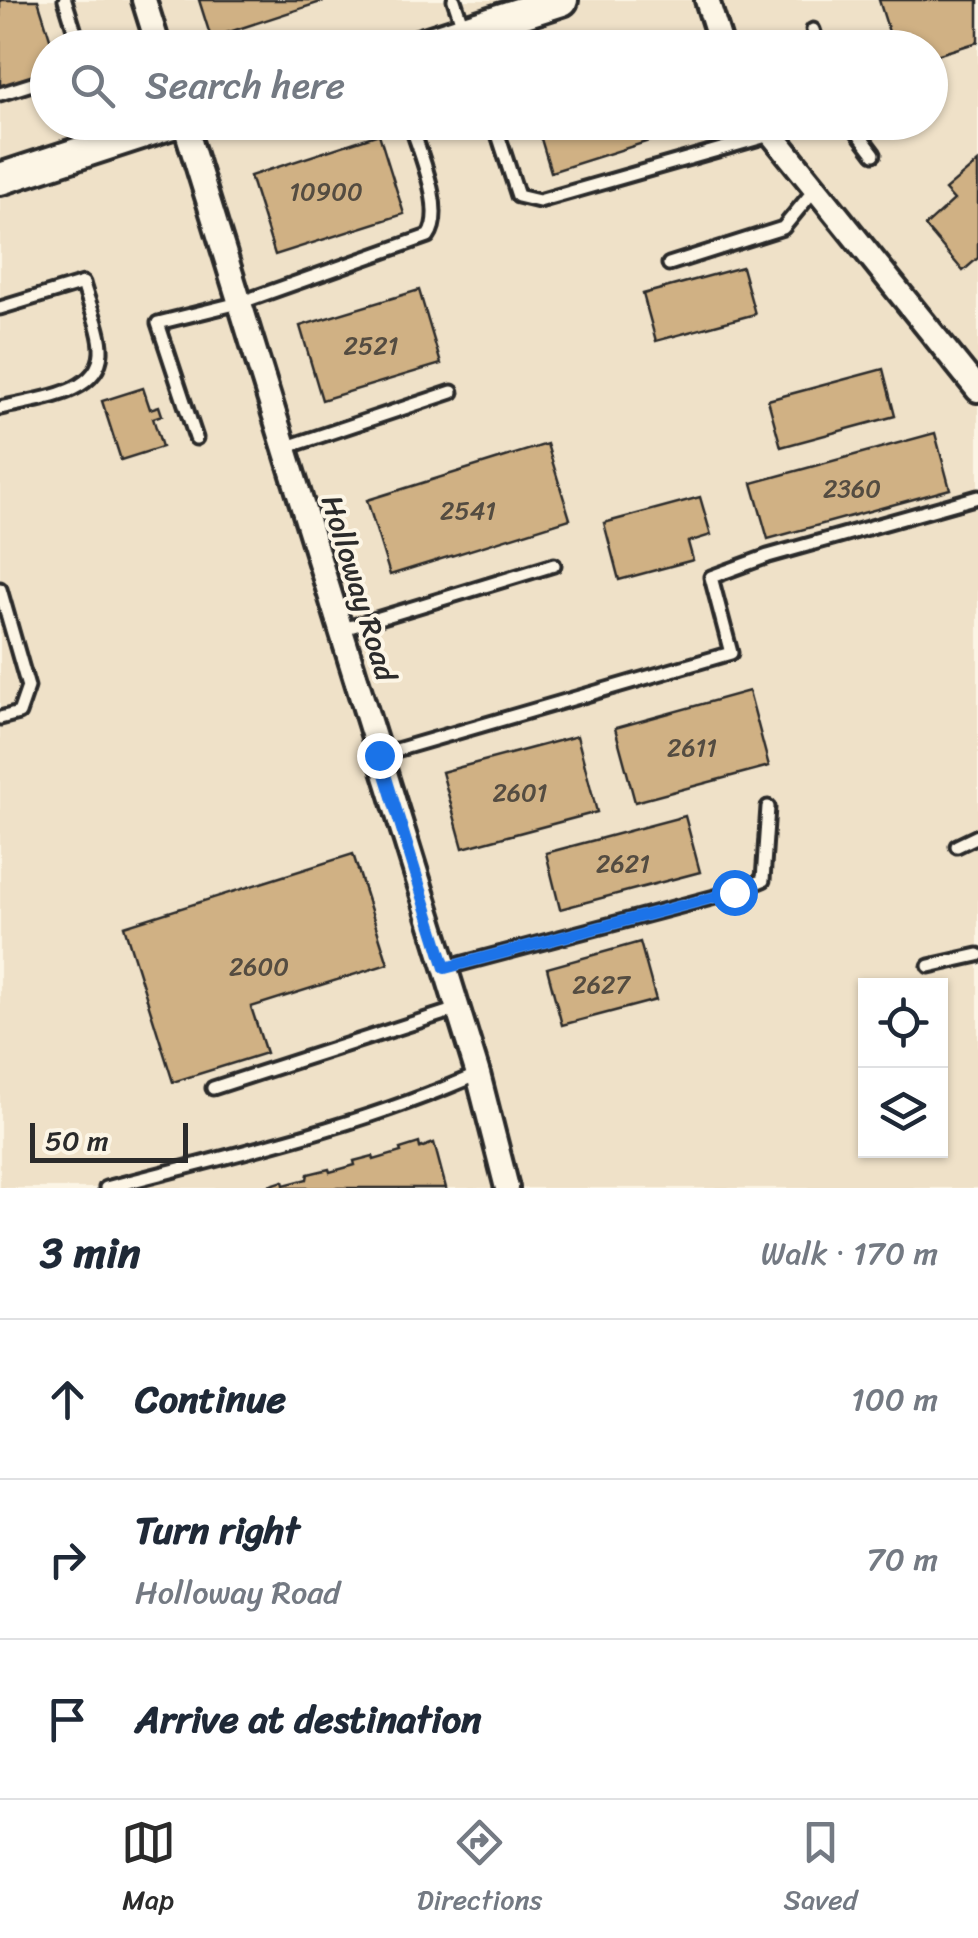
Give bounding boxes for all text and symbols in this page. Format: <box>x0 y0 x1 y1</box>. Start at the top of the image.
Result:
search box <box>30 30 948 140</box>
text: Search here <box>145 52 345 119</box>
icon: search <box>65 58 120 113</box>
house number: 10900 <box>289 169 363 214</box>
house number: 2521 <box>344 323 398 368</box>
house number: 2360 <box>823 466 881 511</box>
street label: Holloway Road <box>305 488 414 690</box>
house number: 2541 <box>440 488 496 533</box>
house number: 2611 <box>667 725 717 770</box>
route end <box>357 733 403 779</box>
house number: 2601 <box>492 770 548 815</box>
house number: 2621 <box>596 841 650 886</box>
route start <box>712 870 758 916</box>
house number: 2600 <box>229 944 289 989</box>
house number: 2627 <box>572 962 631 1007</box>
map controls <box>858 978 948 1158</box>
button: locate <box>858 978 948 1068</box>
button: layers <box>858 1068 948 1158</box>
text: 50 m <box>45 1116 109 1165</box>
scale bar <box>30 1118 188 1162</box>
text: 3 min <box>40 1216 140 1290</box>
text: Walk · 170 m <box>761 1225 938 1282</box>
text: Continue <box>135 1366 286 1433</box>
text: 100 m <box>851 1371 938 1428</box>
icon: ahead <box>40 1372 95 1427</box>
text: Turn right <box>135 1497 300 1564</box>
text: 70 m <box>867 1531 938 1588</box>
icon: right <box>40 1532 95 1587</box>
text: Holloway Road <box>135 1564 340 1621</box>
text: Arrive at destination <box>135 1686 482 1753</box>
icon: arrive <box>40 1692 95 1747</box>
tab: Map <box>121 1815 176 1924</box>
tab: Directions <box>417 1815 542 1924</box>
tab: Saved <box>784 1815 857 1924</box>

